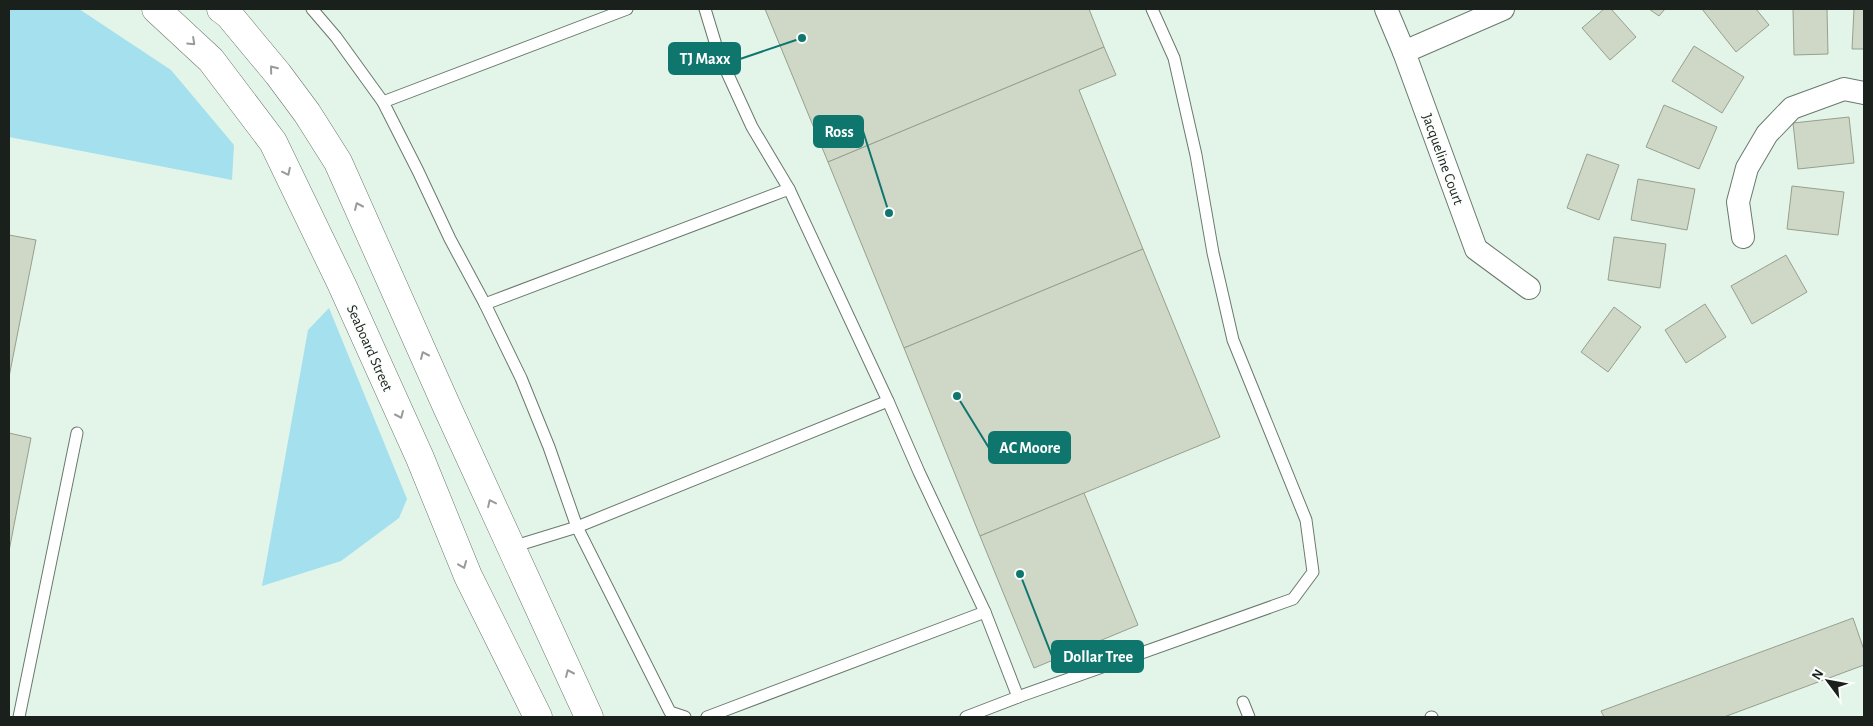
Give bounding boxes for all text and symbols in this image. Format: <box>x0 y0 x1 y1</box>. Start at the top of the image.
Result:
one-way arrow <box>186 36 195 45</box>
callout: TJ Maxx <box>669 43 740 74</box>
text: TJ Maxx <box>680 51 731 67</box>
one-way arrow <box>270 65 279 74</box>
street label: Jacqueline Court <box>1419 112 1466 207</box>
callout: Ross <box>814 116 863 147</box>
text: Ross <box>824 124 854 140</box>
one-way arrow <box>281 167 292 176</box>
one-way arrow <box>353 202 364 211</box>
street label: Seaboard Street <box>344 303 395 394</box>
one-way arrow <box>419 351 430 360</box>
one-way arrow <box>394 410 405 419</box>
callout: AC Moore <box>989 432 1070 463</box>
text: AC Moore <box>999 440 1061 456</box>
one-way arrow <box>487 499 498 508</box>
one-way arrow <box>457 560 467 569</box>
callout: Dollar Tree <box>1052 641 1143 672</box>
text: Dollar Tree <box>1063 649 1134 665</box>
north arrow <box>1803 656 1853 706</box>
text: N <box>1809 667 1826 682</box>
one-way arrow <box>564 669 575 678</box>

